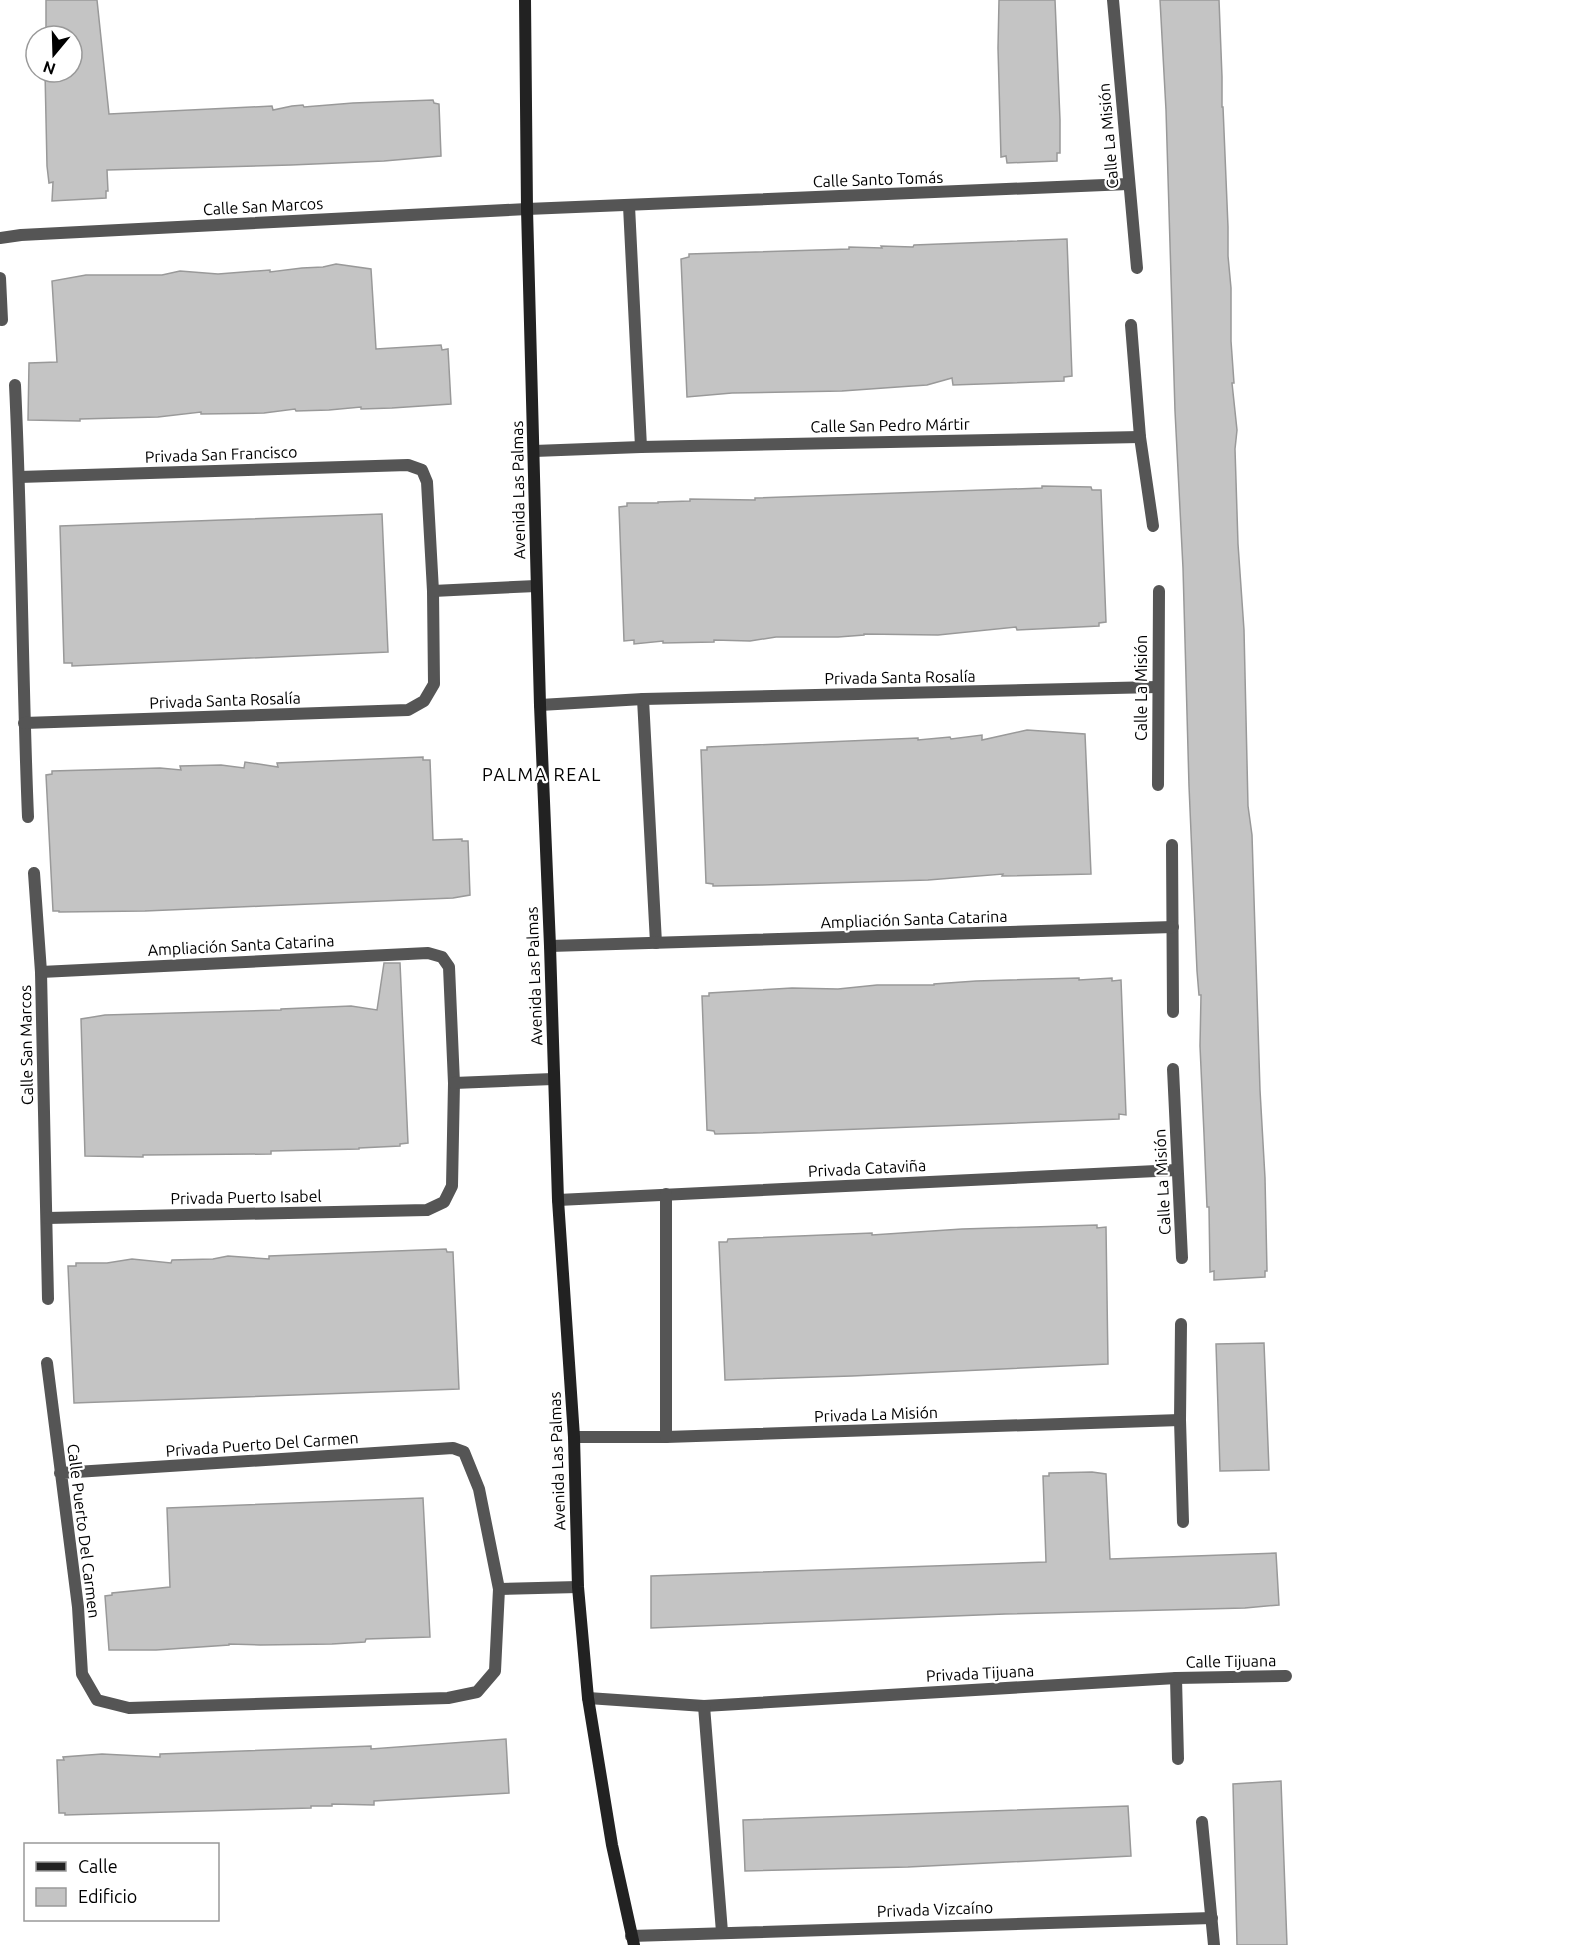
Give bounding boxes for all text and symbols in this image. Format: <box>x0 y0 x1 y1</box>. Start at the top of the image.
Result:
north arrow <box>24 24 84 84</box>
text: N <box>41 58 58 79</box>
street label: Calle La Misión <box>1094 82 1122 190</box>
street label: Calle Santo Tomás <box>813 168 944 190</box>
street label: Calle San Marcos <box>202 194 324 218</box>
street label: Calle San Pedro Mártir <box>810 415 970 435</box>
street label: Avenida Las Palmas <box>508 420 528 560</box>
street label: Privada San Francisco <box>144 442 298 466</box>
street label: Calle La Misión <box>1132 635 1150 741</box>
street label: Privada Santa Rosalía <box>824 667 976 687</box>
street label: Privada Santa Rosalía <box>149 688 301 712</box>
district label: PALMA REAL <box>482 764 602 784</box>
street label: Avenida Las Palmas <box>523 906 545 1046</box>
street label: Ampliación Santa Catarina <box>820 907 1008 931</box>
street label: Ampliación Santa Catarina <box>147 931 335 959</box>
street label: Calle San Marcos <box>16 985 36 1105</box>
street label: Calle La Misión <box>1150 1129 1174 1235</box>
street label: Privada Cataviña <box>807 1156 927 1180</box>
street label: Privada Puerto Isabel <box>170 1187 322 1207</box>
street label: Avenida Las Palmas <box>546 1391 568 1531</box>
street label: Privada La Misión <box>814 1403 938 1425</box>
street label: Privada Puerto Del Carmen <box>165 1428 359 1460</box>
street label: Calle Puerto Del Carmen <box>64 1443 104 1619</box>
street label: Calle Tijuana <box>1186 1651 1276 1671</box>
street label: Privada Tijuana <box>925 1661 1035 1685</box>
legend <box>24 1843 219 1921</box>
text: Calle <box>78 1856 118 1876</box>
text: Edificio <box>78 1886 137 1906</box>
street label: Privada Vizcaíno <box>876 1898 994 1920</box>

